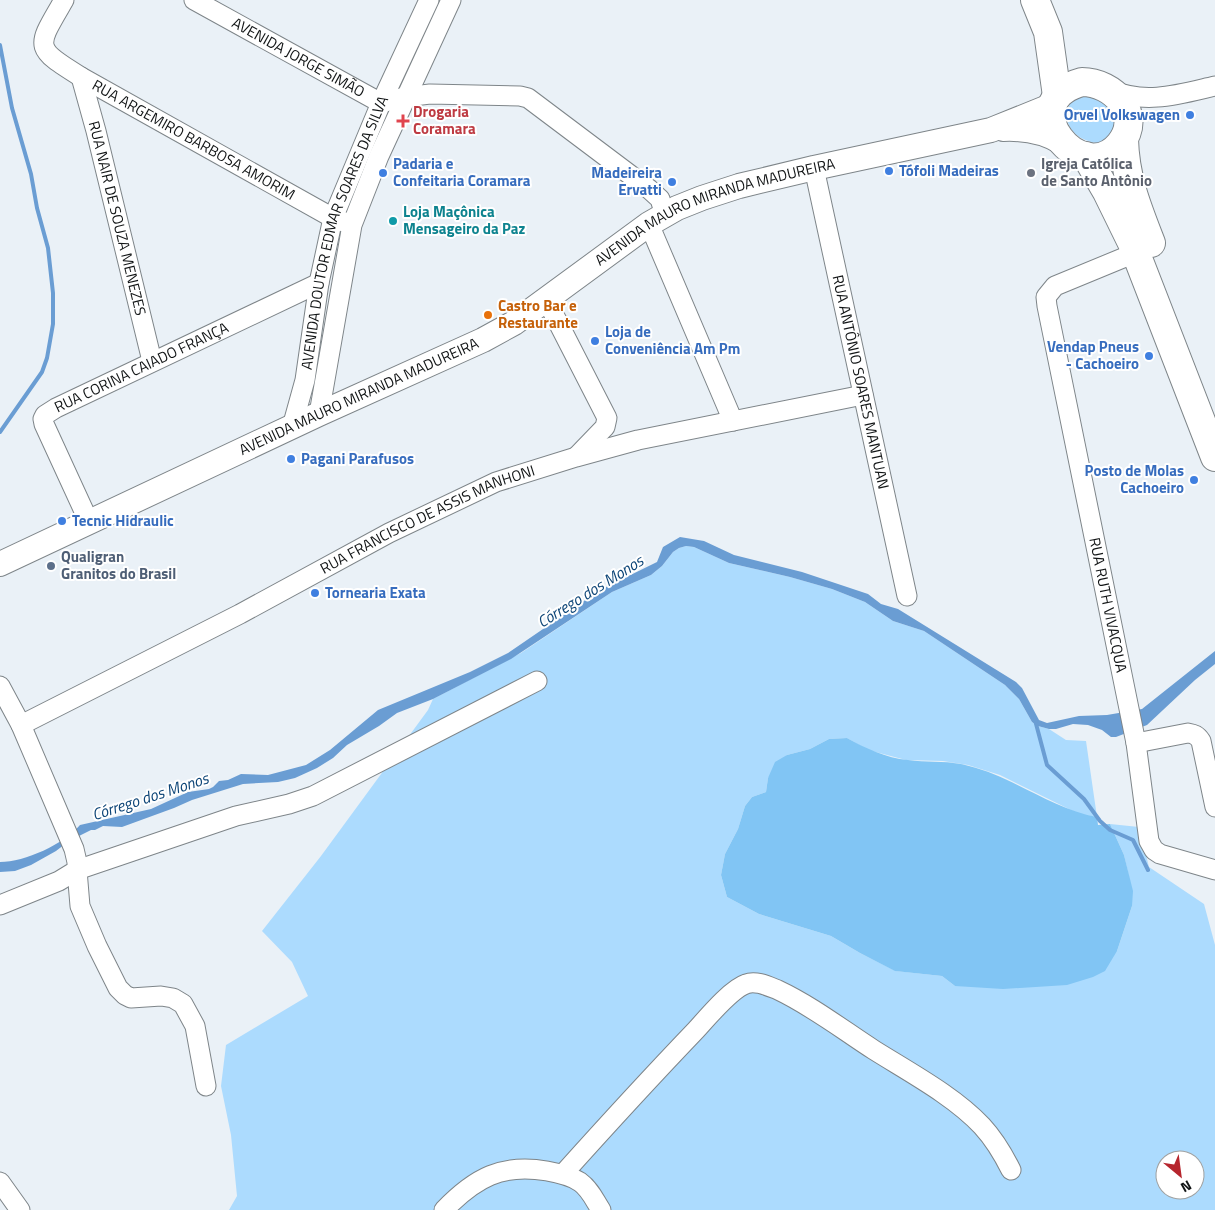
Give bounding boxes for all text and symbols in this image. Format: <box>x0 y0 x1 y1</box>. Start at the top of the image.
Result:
street label: AVENIDA JORGE SIMÃO <box>228 11 369 103</box>
street label: RUA ARGEMIRO BARBOSA AMORIM <box>88 74 300 206</box>
street label: AVENIDA DOUTOR EDMAR SOARES DA SILVA <box>295 92 394 371</box>
place label: Drogaria Coramara <box>413 100 476 140</box>
place label: Orvel Volkswagen <box>1064 103 1180 126</box>
marker: Orvel Volkswagen <box>1184 109 1196 121</box>
marker: Drogaria Coramara <box>397 115 409 127</box>
street label: RUA NAIR DE SOUZA MENEZES <box>83 118 153 318</box>
place label: Padaria e Confeitaria Coramara <box>393 152 531 192</box>
street label: AVENIDA MAURO MIRANDA MADUREIRA <box>590 152 837 271</box>
place label: Igreja Católica de Santo Antônio <box>1041 152 1152 192</box>
place label: Tófoli Madeiras <box>899 159 999 182</box>
place label: Madeireira Ervatti <box>591 161 662 201</box>
marker: Tófoli Madeiras <box>883 165 895 177</box>
marker: Padaria e Confeitaria Coramara <box>377 167 389 179</box>
marker: Igreja Católica de Santo Antônio <box>1025 167 1037 179</box>
marker: Madeireira Ervatti <box>666 176 678 188</box>
place label: Loja Maçônica Mensageiro da Paz <box>403 200 525 240</box>
marker: Loja Maçônica Mensageiro da Paz <box>387 215 399 227</box>
street label: RUA ANTÔNIO SOARES MANTUAN <box>827 273 895 491</box>
place label: Castro Bar e Restaurante <box>498 294 578 334</box>
marker: Castro Bar e Restaurante <box>482 309 494 321</box>
street label: RUA CORINA CAIADO FRANÇA <box>50 316 232 418</box>
place label: Loja de Conveniência Am Pm <box>605 320 740 360</box>
street label: AVENIDA MAURO MIRANDA MADUREIRA <box>235 331 482 461</box>
marker: Loja de Conveniência Am Pm <box>589 335 601 347</box>
place label: Vendap Pneus - Cachoeiro <box>1047 335 1139 375</box>
marker: Vendap Pneus - Cachoeiro <box>1143 350 1155 362</box>
place label: Pagani Parafusos <box>301 447 414 470</box>
marker: Pagani Parafusos <box>285 453 297 465</box>
street label: RUA FRANCISCO DE ASSIS MANHONI <box>316 459 538 579</box>
place label: Posto de Molas Cachoeiro <box>1085 459 1184 499</box>
marker: Posto de Molas Cachoeiro <box>1188 474 1200 486</box>
place label: Tecnic Hidraulic <box>72 509 174 532</box>
marker: Tecnic Hidraulic <box>56 515 68 527</box>
street label: RUA RUTH VIVACQUA <box>1083 535 1133 675</box>
place label: Qualigran Granitos do Brasil <box>61 545 176 585</box>
water label: Córrego dos Monos <box>532 548 649 633</box>
marker: Qualigran Granitos do Brasil <box>45 560 57 572</box>
place label: Tornearia Exata <box>325 581 426 604</box>
marker: Tornearia Exata <box>309 587 321 599</box>
water label: Córrego dos Monos <box>89 765 212 826</box>
north arrow <box>1155 1150 1205 1200</box>
text: N <box>1177 1175 1196 1198</box>

